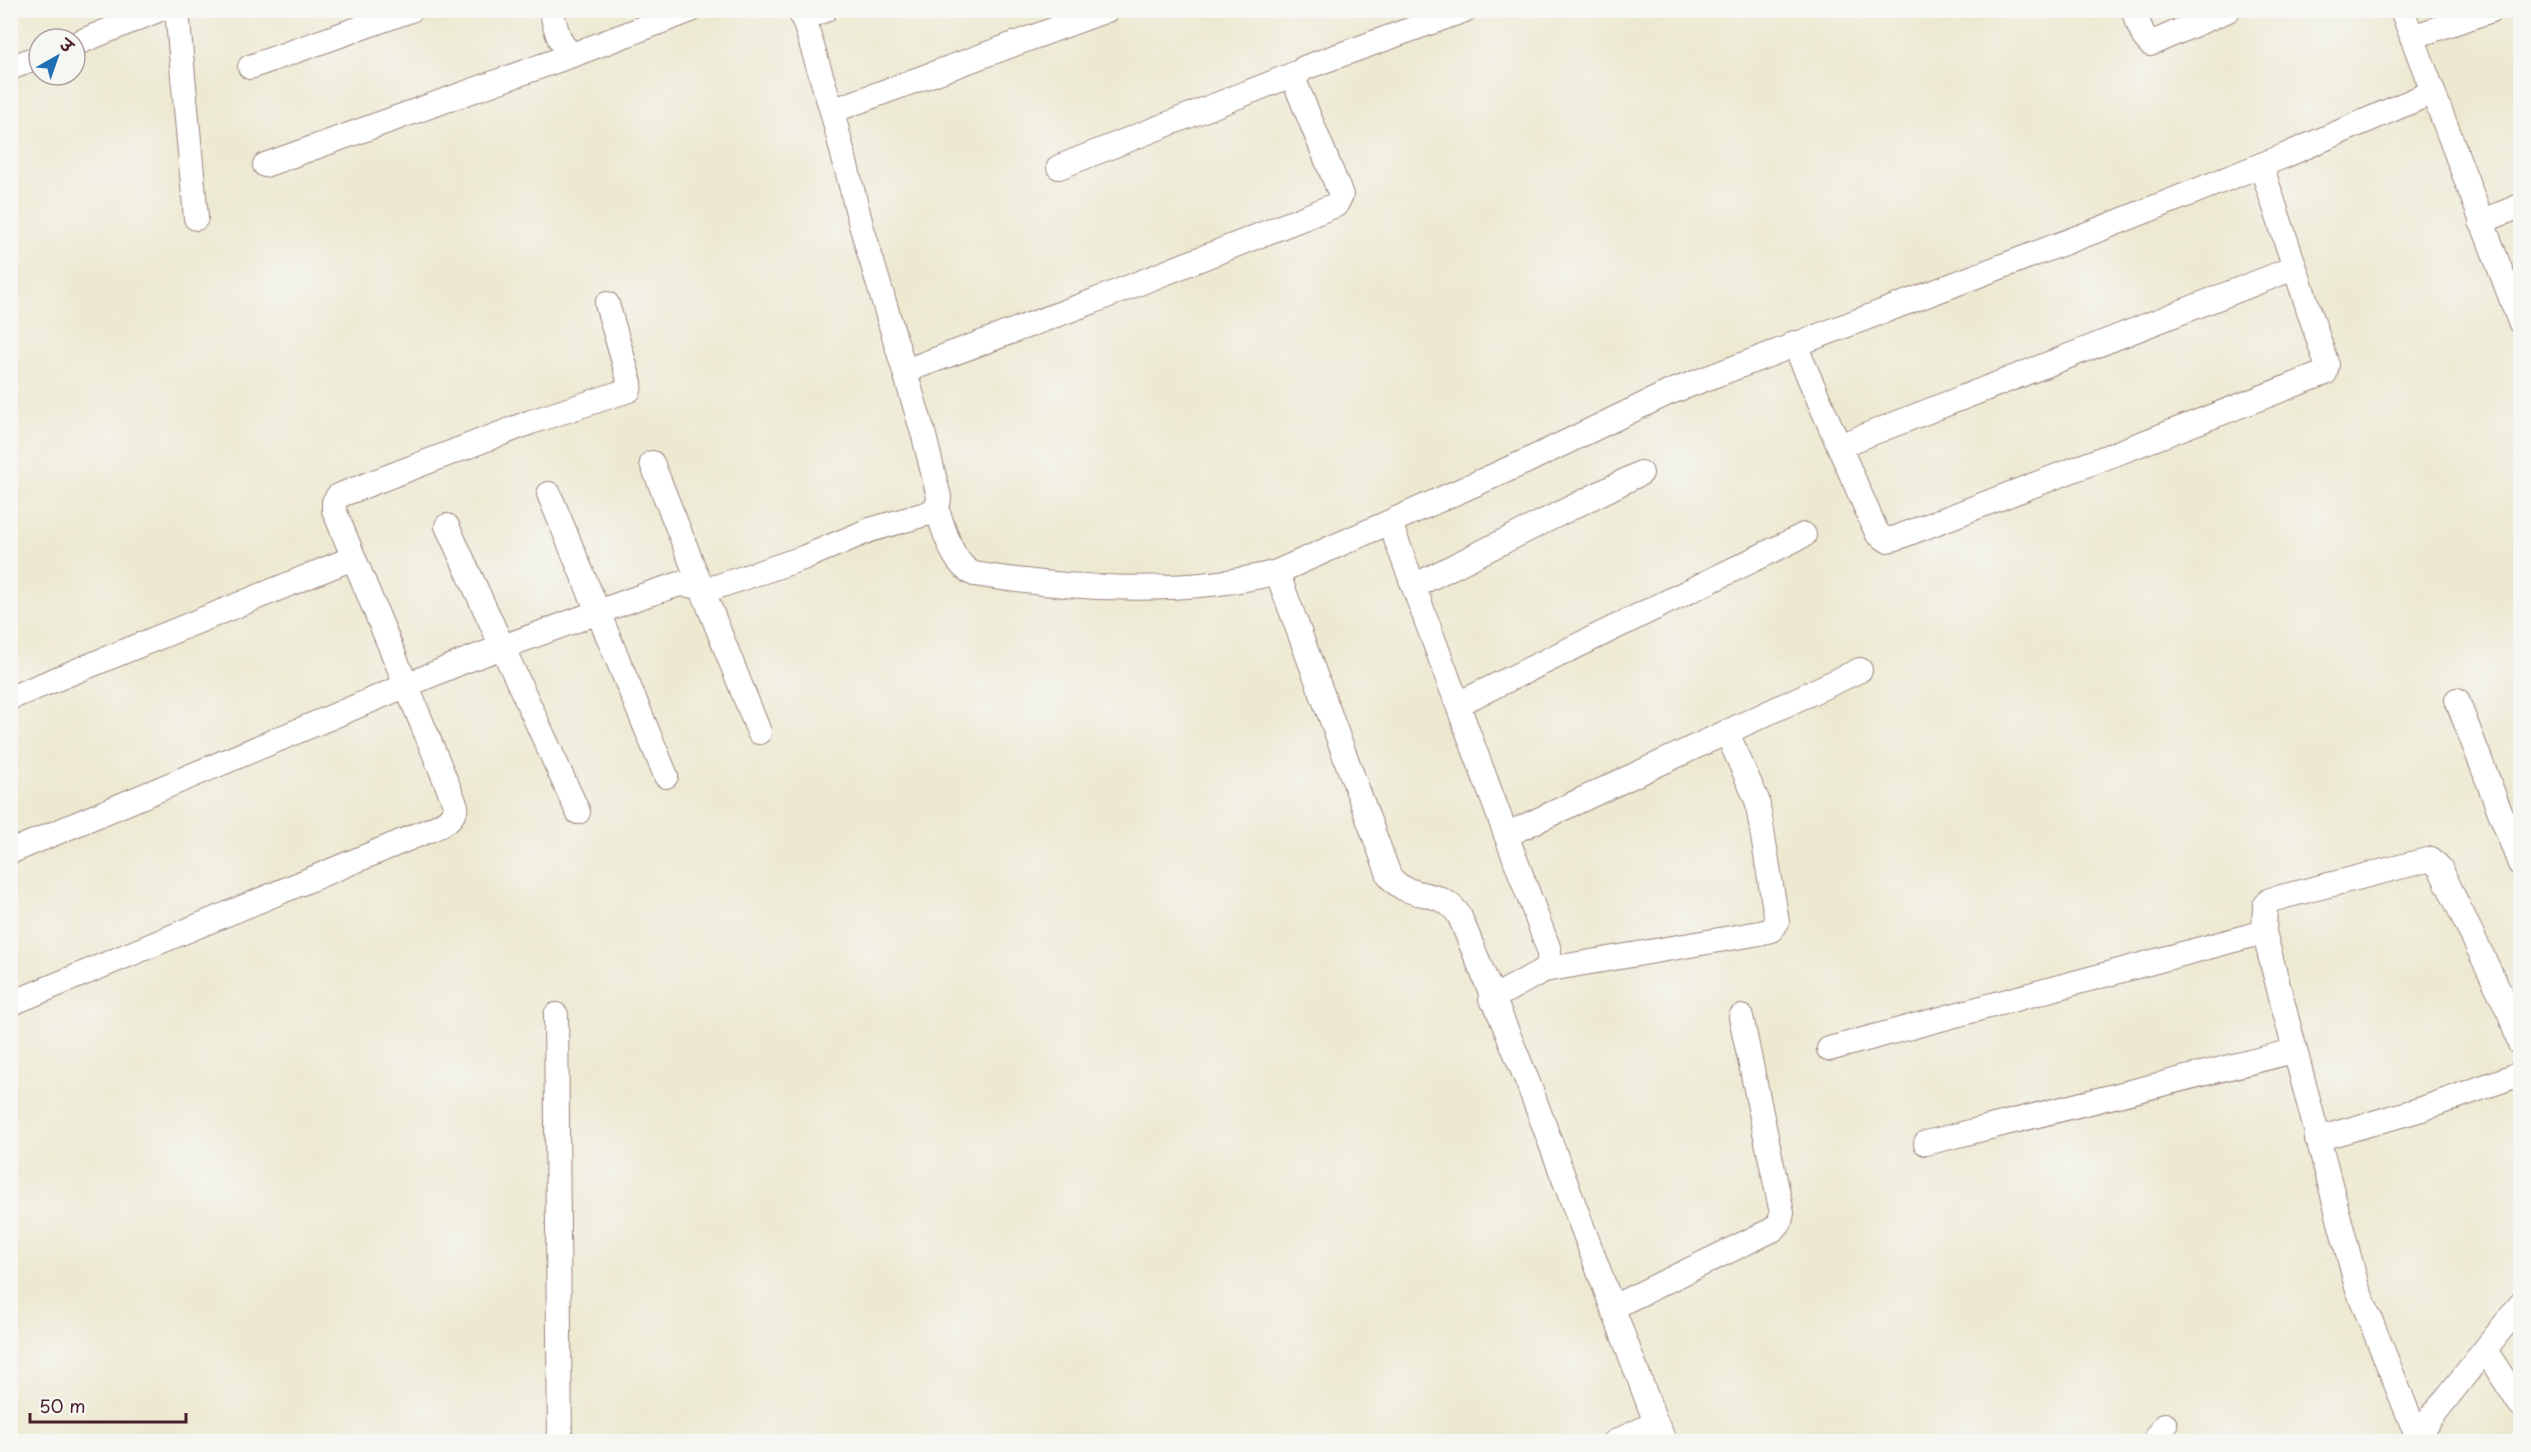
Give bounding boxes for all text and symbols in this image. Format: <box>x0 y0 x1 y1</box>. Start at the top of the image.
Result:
north arrow <box>27 27 87 87</box>
text: उ <box>54 31 80 58</box>
scale bar <box>30 1386 186 1424</box>
text: 50 m <box>39 1392 86 1419</box>

